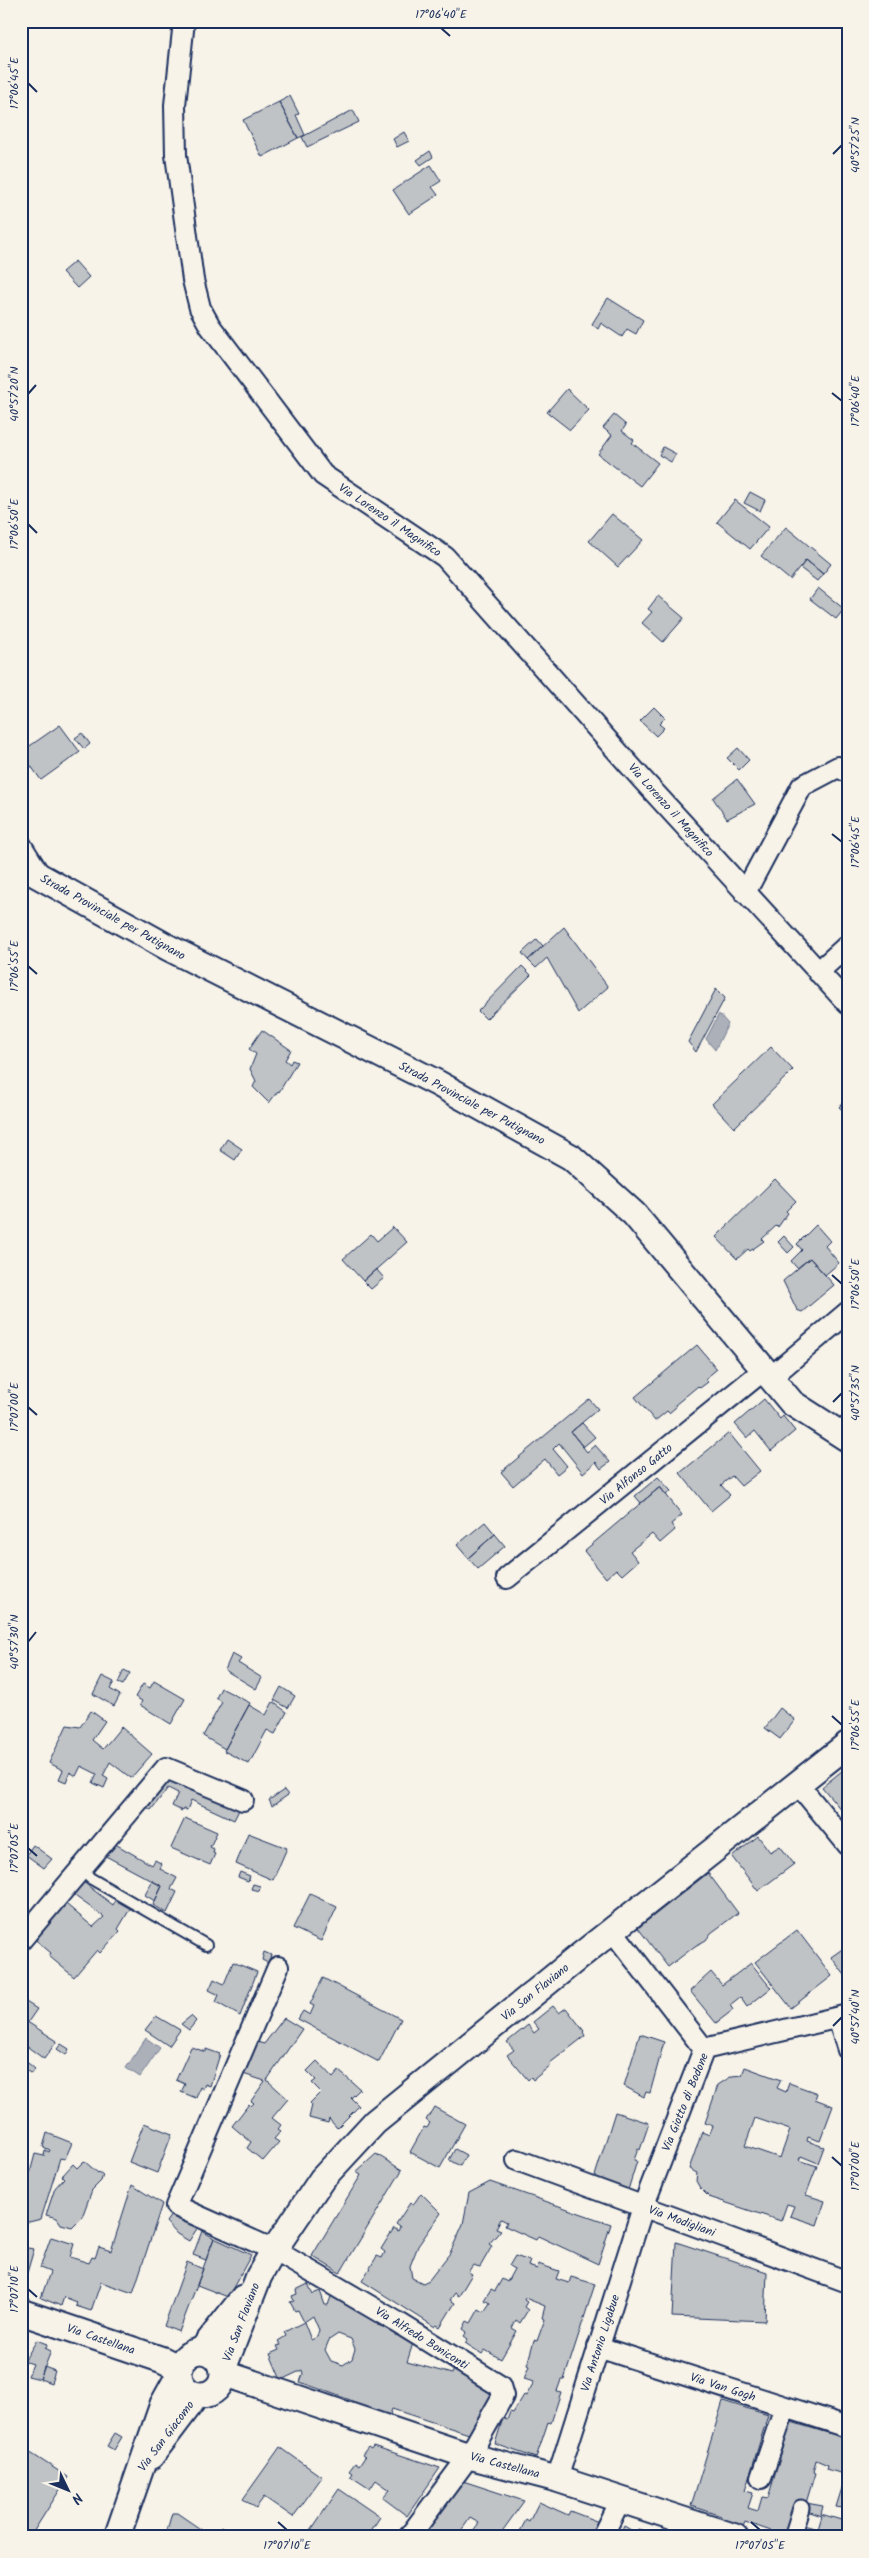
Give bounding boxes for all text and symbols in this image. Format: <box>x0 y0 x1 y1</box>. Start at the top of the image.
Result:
text: 17°06'40"E <box>415 5 468 24</box>
text: 17°06'45"E <box>5 56 24 109</box>
text: 40°57'25"N <box>846 117 865 173</box>
text: 40°57'20"N <box>5 366 24 422</box>
text: 17°06'40"E <box>846 374 865 427</box>
street label: Via Lorenzo il Magnifico <box>334 479 445 562</box>
text: 17°06'50"E <box>5 497 24 550</box>
street label: Via Lorenzo il Magnifico <box>623 759 718 862</box>
text: 17°06'45"E <box>846 815 865 868</box>
street label: Strada Provinciale per Putignano <box>37 869 189 965</box>
text: 17°06'55"E <box>5 939 24 992</box>
street label: Strada Provinciale per Putignano <box>395 1057 548 1150</box>
text: 17°06'50"E <box>846 1257 865 1310</box>
text: 40°57'35"N <box>846 1365 865 1421</box>
text: 17°07'00"E <box>5 1381 24 1432</box>
street label: Via Alfonso Gatto <box>596 1439 677 1510</box>
text: 40°57'30"N <box>5 1614 24 1670</box>
text: 17°06'55"E <box>846 1698 865 1751</box>
text: 17°07'05"E <box>5 1822 24 1873</box>
street label: Via San Flaviano <box>497 1959 574 2026</box>
text: 40°57'40"N <box>846 1989 865 2045</box>
street label: Via Giotto di Bodone <box>657 2049 714 2154</box>
text: 17°07'00"E <box>846 2140 865 2191</box>
street label: Via Modigliani <box>646 2201 719 2243</box>
text: 17°07'10"E <box>5 2264 24 2313</box>
street label: Via San Flaviano <box>218 2280 265 2364</box>
street label: Via Antonio Ligabue <box>576 2292 625 2394</box>
street label: Via Alfredo Boniconti <box>371 2302 473 2375</box>
street label: Via Castellana <box>64 2319 138 2360</box>
street label: Via Van Gogh <box>688 2368 758 2407</box>
street label: Via San Giacomo <box>133 2397 199 2476</box>
street label: Via Castellana <box>468 2447 542 2484</box>
north arrow <box>42 2466 92 2516</box>
text: N <box>66 2487 88 2509</box>
text: 17°07'10"E <box>263 2536 312 2555</box>
text: 17°07'05"E <box>735 2536 786 2555</box>

